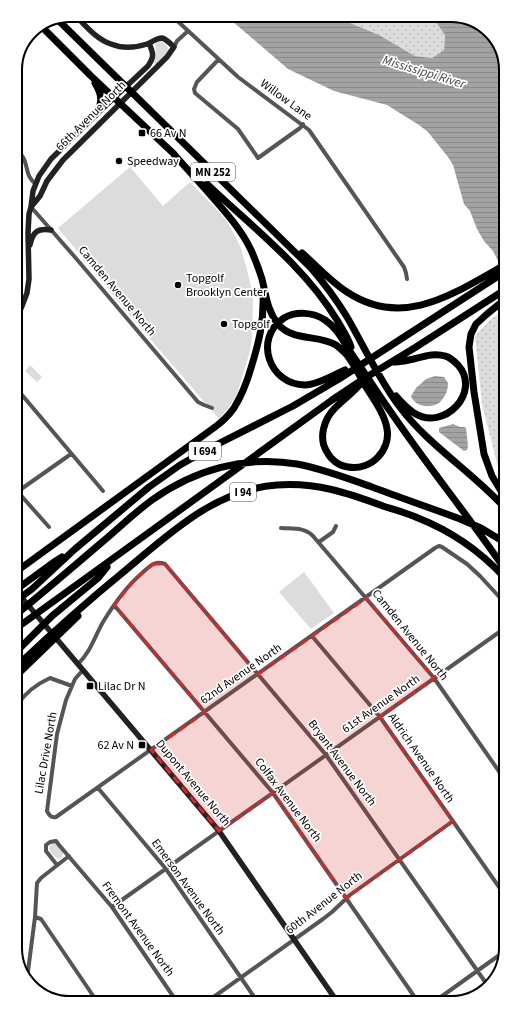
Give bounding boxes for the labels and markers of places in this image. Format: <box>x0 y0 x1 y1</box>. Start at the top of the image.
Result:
place label: 66 Av N <box>150 125 187 142</box>
marker: 66 Av N <box>137 128 147 138</box>
place label: Speedway <box>127 153 179 170</box>
marker: Speedway <box>114 156 124 166</box>
place label: Topgolf Brooklyn Center <box>186 270 268 301</box>
marker: Topgolf Brooklyn Center <box>173 280 183 290</box>
place label: Topgolf <box>232 316 270 333</box>
marker: Topgolf <box>219 319 229 329</box>
place label: Lilac Dr N <box>98 678 145 695</box>
marker: Lilac Dr N <box>85 681 95 691</box>
place label: 62 Av N <box>97 737 134 754</box>
marker: 62 Av N <box>137 740 147 750</box>

